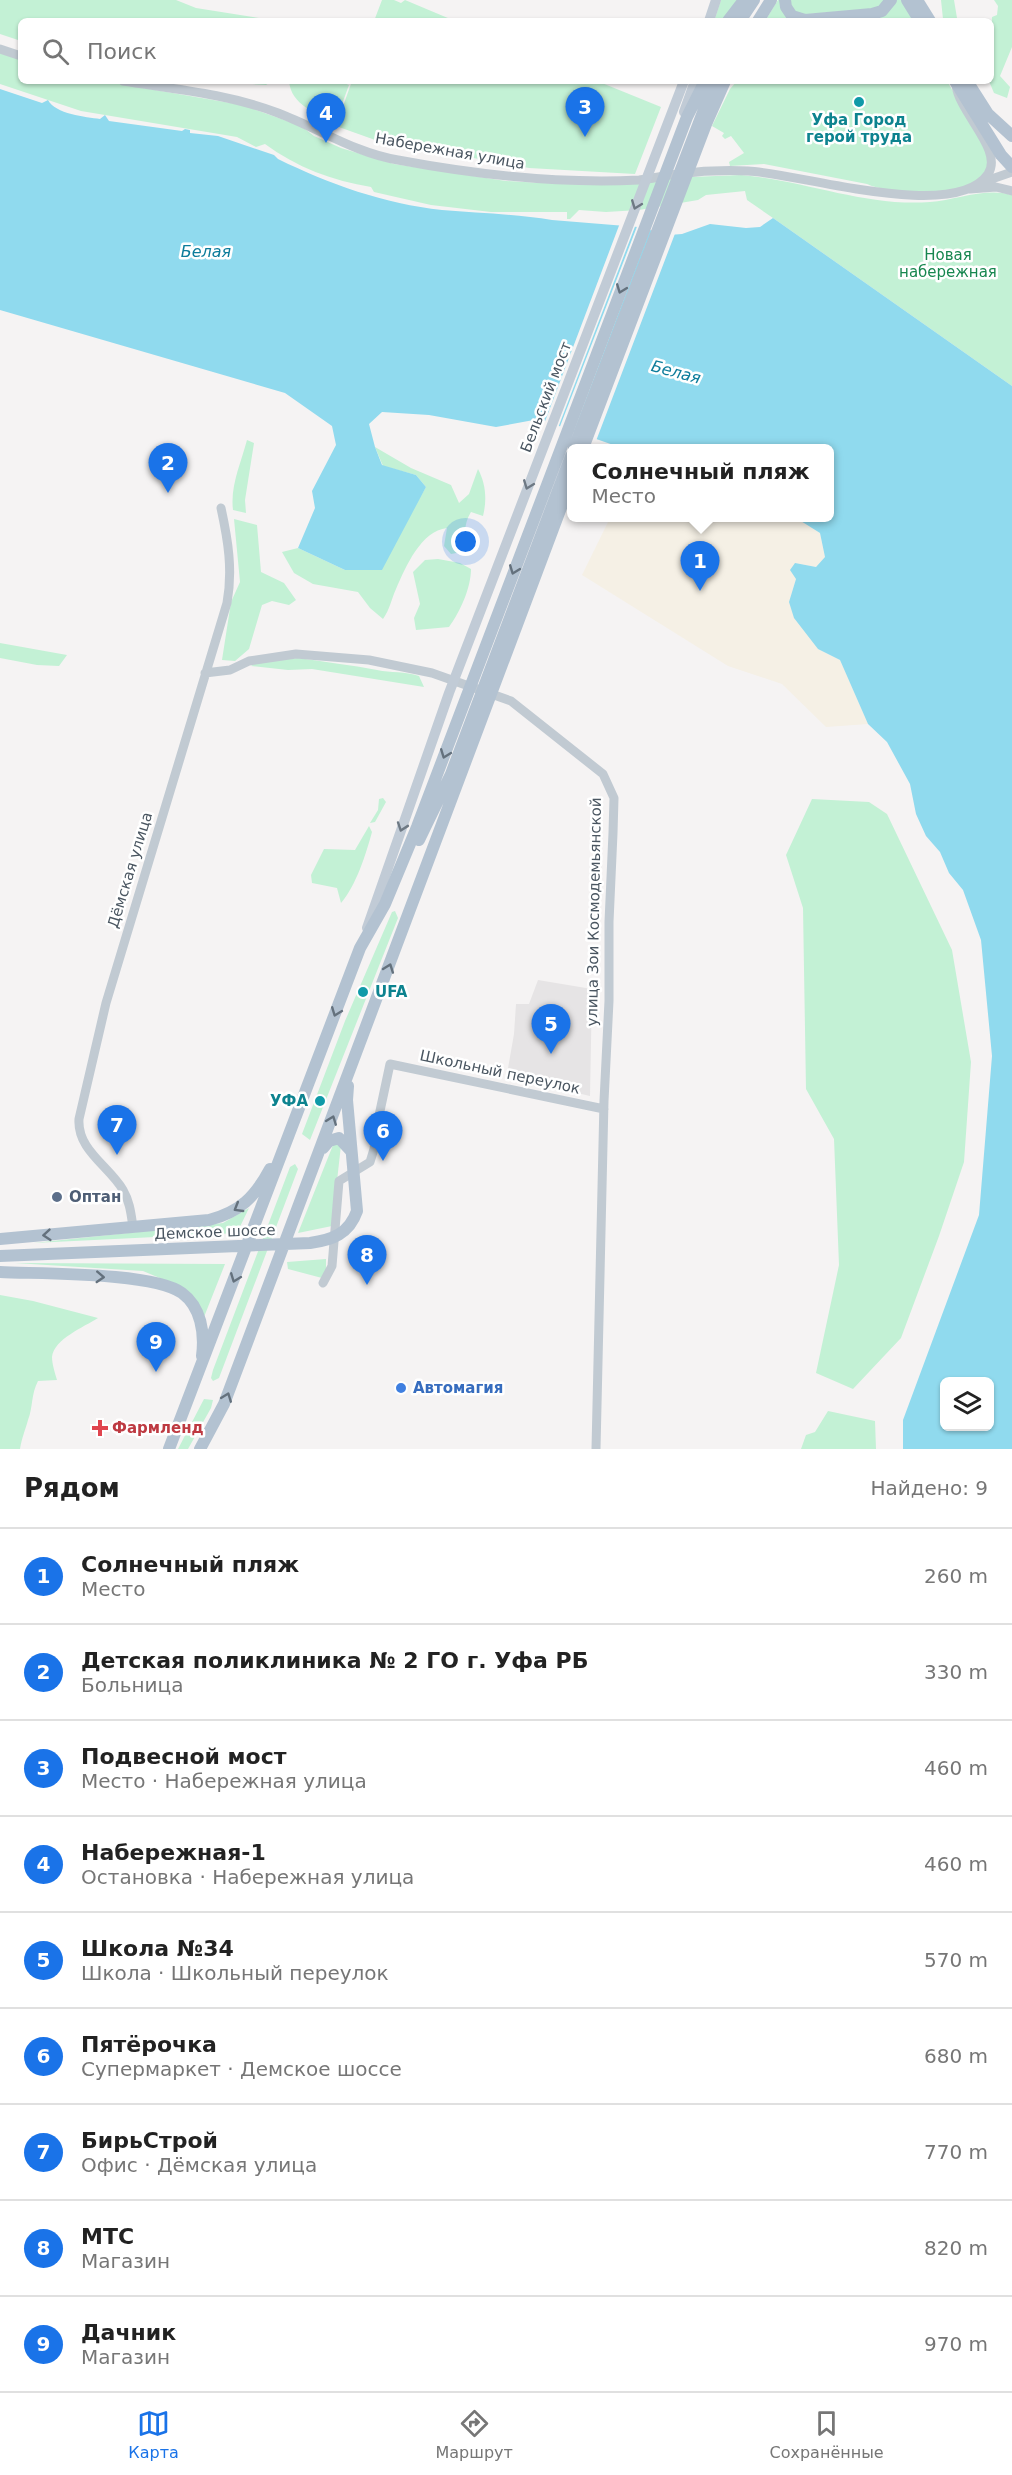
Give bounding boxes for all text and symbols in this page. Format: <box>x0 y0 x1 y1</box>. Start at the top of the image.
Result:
search box <box>18 18 994 84</box>
icon: search <box>39 35 72 68</box>
text: Поиск <box>87 39 157 64</box>
pin: 3 <box>566 88 604 137</box>
pin: 4 <box>306 94 346 143</box>
marker: Уфа Город герой труда <box>852 95 866 109</box>
place label: Уфа Город герой труда <box>806 111 912 146</box>
street label: Набережная улица <box>374 129 526 173</box>
one-way arrow <box>630 199 643 210</box>
water label: Белая <box>181 242 232 261</box>
park label: Новая набережная <box>899 246 997 281</box>
one-way arrow <box>616 284 629 294</box>
street label: Бельский мост <box>517 339 575 455</box>
water label: Белая <box>649 356 703 388</box>
pin: 2 <box>148 444 188 493</box>
popup <box>567 444 834 522</box>
text: Солнечный пляж <box>591 459 810 484</box>
one-way arrow <box>523 479 536 490</box>
text: Место <box>591 484 656 508</box>
your location <box>451 527 480 556</box>
pin: 1 <box>680 542 720 591</box>
one-way arrow <box>509 564 522 575</box>
one-way arrow <box>439 748 452 758</box>
street label: улица Зои Космодемьянской <box>583 797 605 1027</box>
street label: Дёмская улица <box>104 810 156 930</box>
one-way arrow <box>397 821 409 832</box>
one-way arrow <box>382 963 394 974</box>
place label: UFA <box>375 983 408 1001</box>
marker: UFA <box>356 985 370 999</box>
pin: 5 <box>532 1004 570 1054</box>
one-way arrow <box>331 1005 343 1016</box>
street label: Школьный переулок <box>418 1046 582 1098</box>
place label: УФА <box>270 1092 308 1110</box>
marker: УФА <box>313 1094 327 1108</box>
pin: 7 <box>98 1106 136 1155</box>
pin: 6 <box>364 1112 403 1161</box>
one-way arrow <box>324 1115 337 1125</box>
place label: Оптан <box>69 1188 121 1206</box>
marker: Оптан <box>50 1190 64 1204</box>
one-way arrow <box>234 1200 244 1212</box>
street label: Демское шоссе <box>154 1221 276 1243</box>
one-way arrow <box>42 1228 51 1241</box>
pin: 8 <box>348 1236 386 1285</box>
one-way arrow <box>96 1270 105 1283</box>
one-way arrow <box>230 1272 242 1283</box>
pin: 9 <box>136 1322 176 1372</box>
map controls <box>940 1377 994 1431</box>
button: layers <box>940 1377 994 1431</box>
place label: Автомагия <box>413 1379 503 1397</box>
marker: Автомагия <box>394 1381 408 1395</box>
one-way arrow <box>219 1392 232 1403</box>
place label: Фармленд <box>112 1419 204 1437</box>
marker: Фармленд <box>93 1421 107 1435</box>
text: Рядом <box>24 1473 120 1503</box>
text: Найдено: 9 <box>870 1476 988 1500</box>
text: Солнечный пляж <box>81 1552 299 1577</box>
text: 1 <box>37 1564 50 1588</box>
text: 260 m <box>924 1564 988 1588</box>
text: Место <box>81 1577 145 1601</box>
text: Детская поликлиника № 2 ГО г. Уфа РБ <box>81 1648 588 1673</box>
text: 2 <box>37 1660 50 1684</box>
text: 330 m <box>924 1660 988 1684</box>
text: Больница <box>81 1673 183 1697</box>
text: Подвесной мост <box>81 1744 286 1769</box>
text: 3 <box>37 1756 50 1780</box>
text: 460 m <box>924 1756 988 1780</box>
text: Место · Набережная улица <box>81 1769 367 1793</box>
text: Набережная-1 <box>81 1840 266 1865</box>
text: 4 <box>37 1852 50 1876</box>
text: 460 m <box>924 1852 988 1876</box>
text: Остановка · Набережная улица <box>81 1865 414 1889</box>
text: Школа №34 <box>81 1936 234 1961</box>
text: 5 <box>37 1948 50 1972</box>
text: 570 m <box>924 1948 988 1972</box>
text: Школа · Школьный переулок <box>81 1961 389 1985</box>
text: Пятёрочка <box>81 2032 217 2057</box>
text: 6 <box>37 2044 50 2068</box>
text: 680 m <box>924 2044 988 2068</box>
text: Супермаркет · Демское шоссе <box>81 2057 402 2081</box>
text: БирьСтрой <box>81 2128 218 2153</box>
text: 7 <box>37 2140 50 2164</box>
text: 770 m <box>924 2140 988 2164</box>
text: Офис · Дёмская улица <box>81 2153 317 2177</box>
text: МТС <box>81 2224 134 2249</box>
text: 8 <box>37 2236 50 2260</box>
text: 820 m <box>924 2236 988 2260</box>
text: Магазин <box>81 2249 170 2273</box>
text: Дачник <box>81 2320 176 2345</box>
text: 9 <box>37 2332 50 2356</box>
text: 970 m <box>924 2332 988 2356</box>
text: Магазин <box>81 2345 170 2369</box>
tab: Карта <box>128 2407 179 2462</box>
tab: Маршрут <box>435 2407 513 2462</box>
tab: Сохранённые <box>770 2407 884 2462</box>

